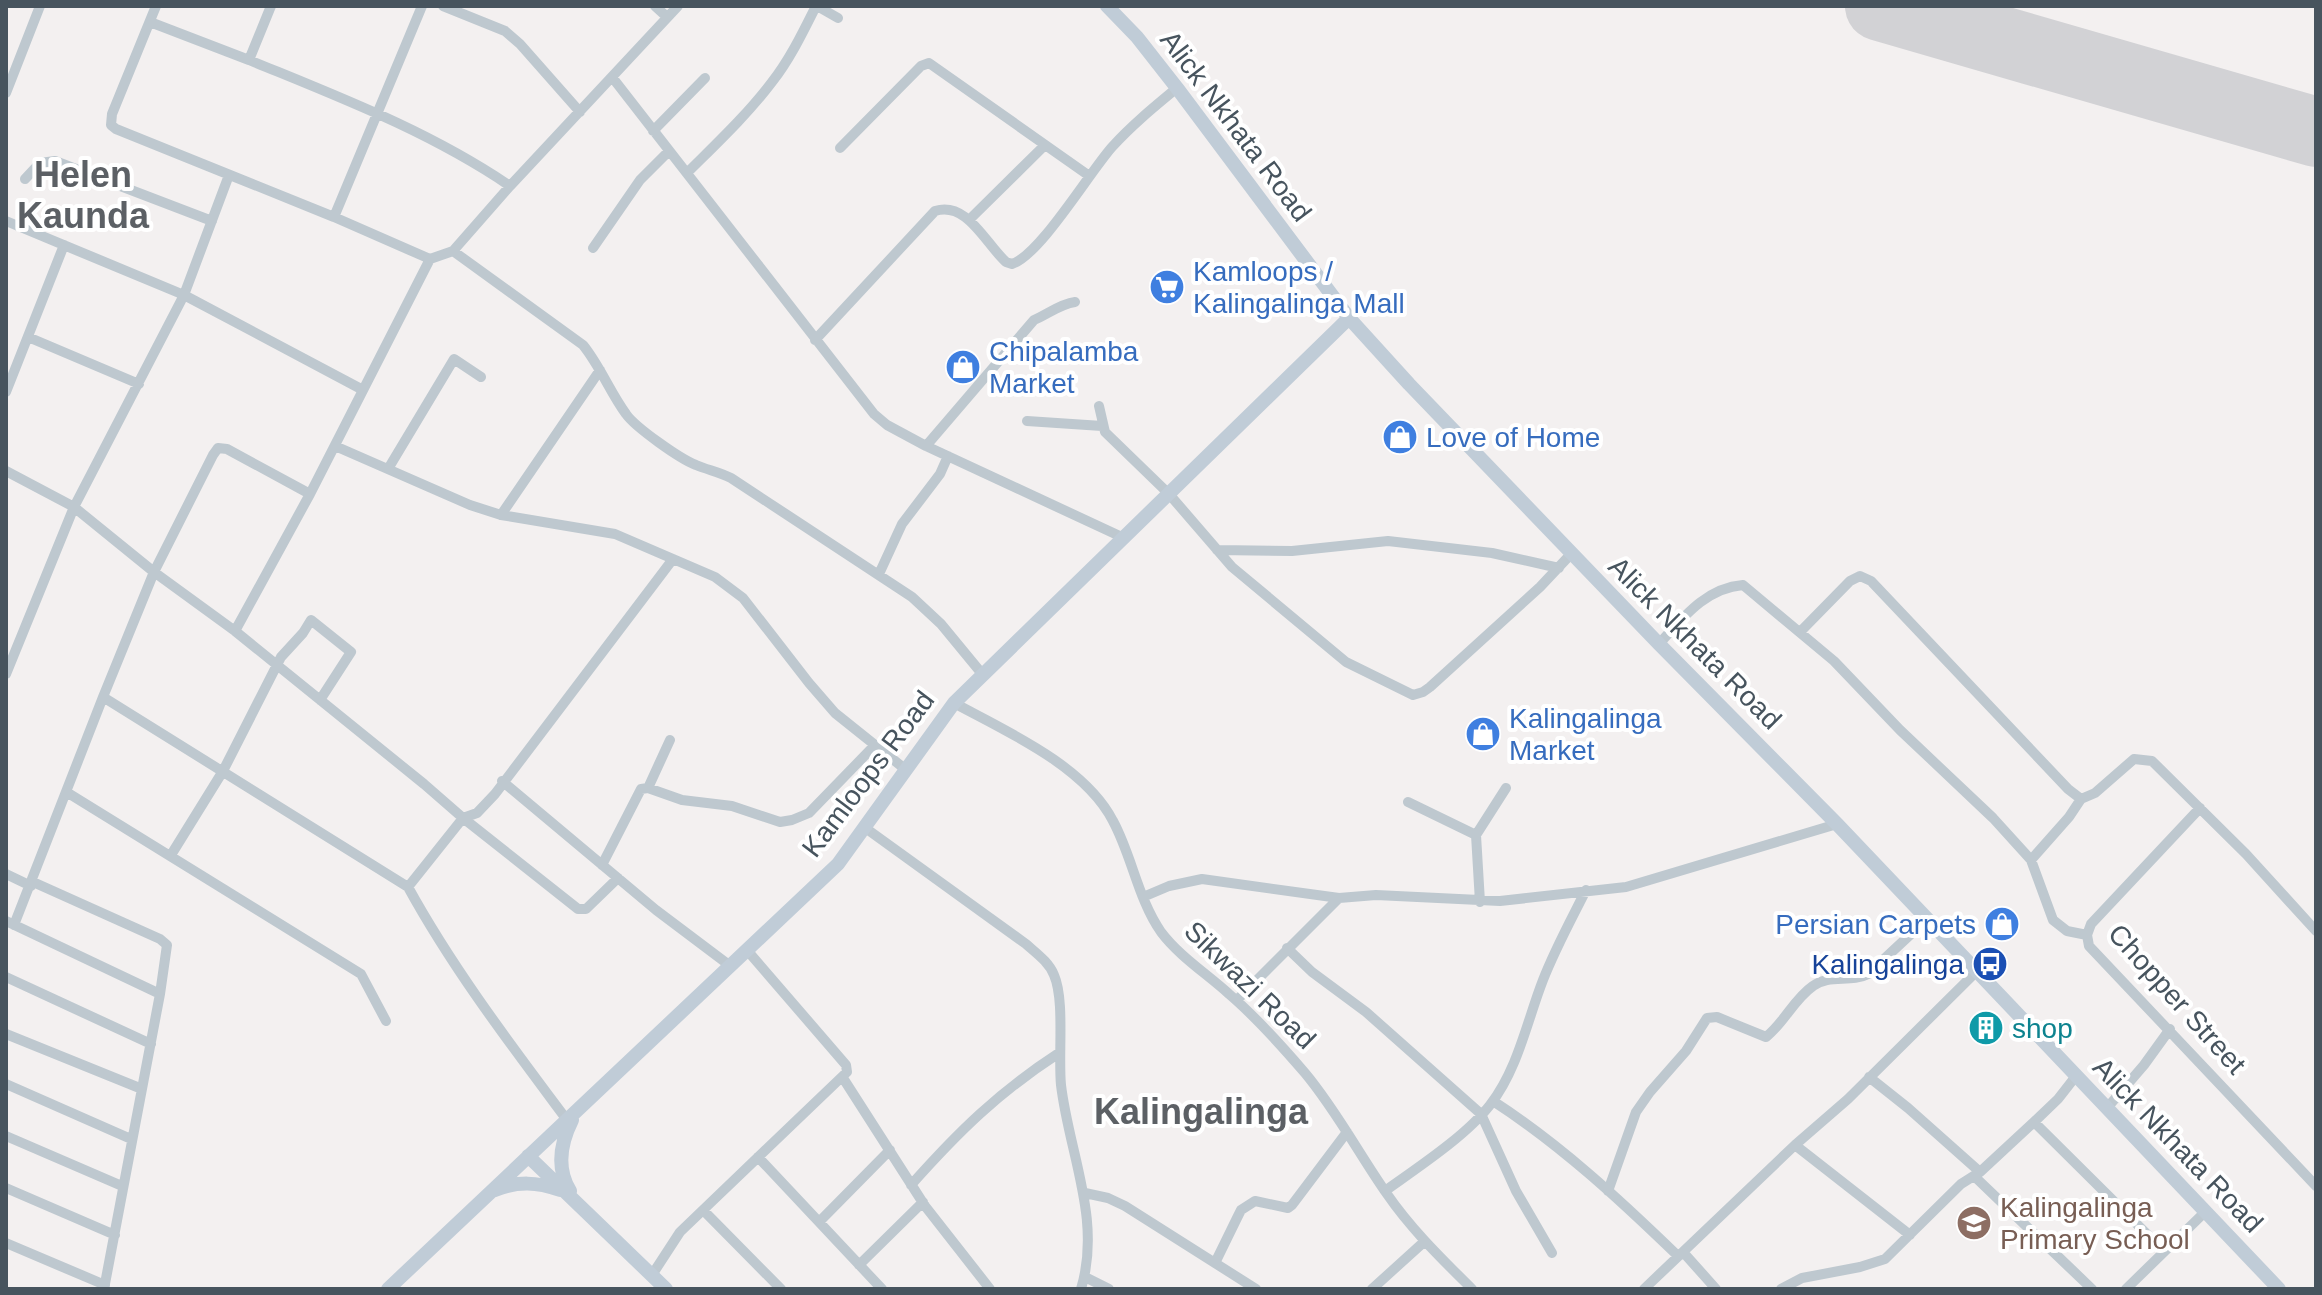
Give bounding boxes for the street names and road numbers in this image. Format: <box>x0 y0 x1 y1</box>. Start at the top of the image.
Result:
street label: Alick Nkhata Road <box>1154 25 1318 227</box>
street label: Alick Nkhata Road <box>1603 551 1787 735</box>
street label: Kamloops Road <box>796 685 940 863</box>
street label: Sikwazi Road <box>1178 915 1322 1055</box>
street label: Chopper Street <box>2102 918 2252 1080</box>
street label: Alick Nkhata Road <box>2087 1051 2269 1239</box>

